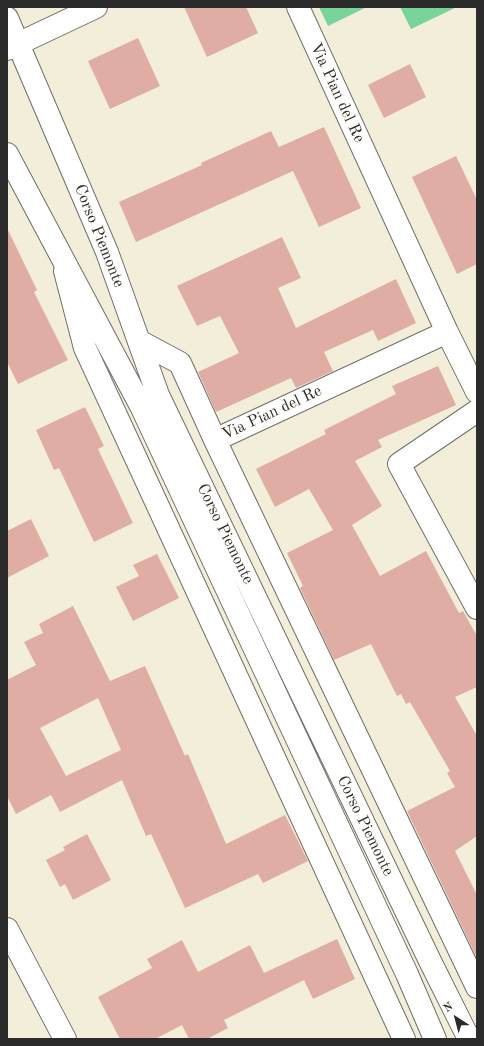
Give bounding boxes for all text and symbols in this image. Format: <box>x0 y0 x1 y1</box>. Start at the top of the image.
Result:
street label: Via Pian del Re <box>305 40 369 146</box>
street label: Corso Piemonte <box>70 182 128 290</box>
street label: Via Pian del Re <box>219 381 325 445</box>
street label: Corso Piemonte <box>192 481 258 587</box>
street label: Corso Piemonte <box>332 773 398 879</box>
north arrow <box>436 998 476 1038</box>
text: N <box>442 1001 455 1015</box>

